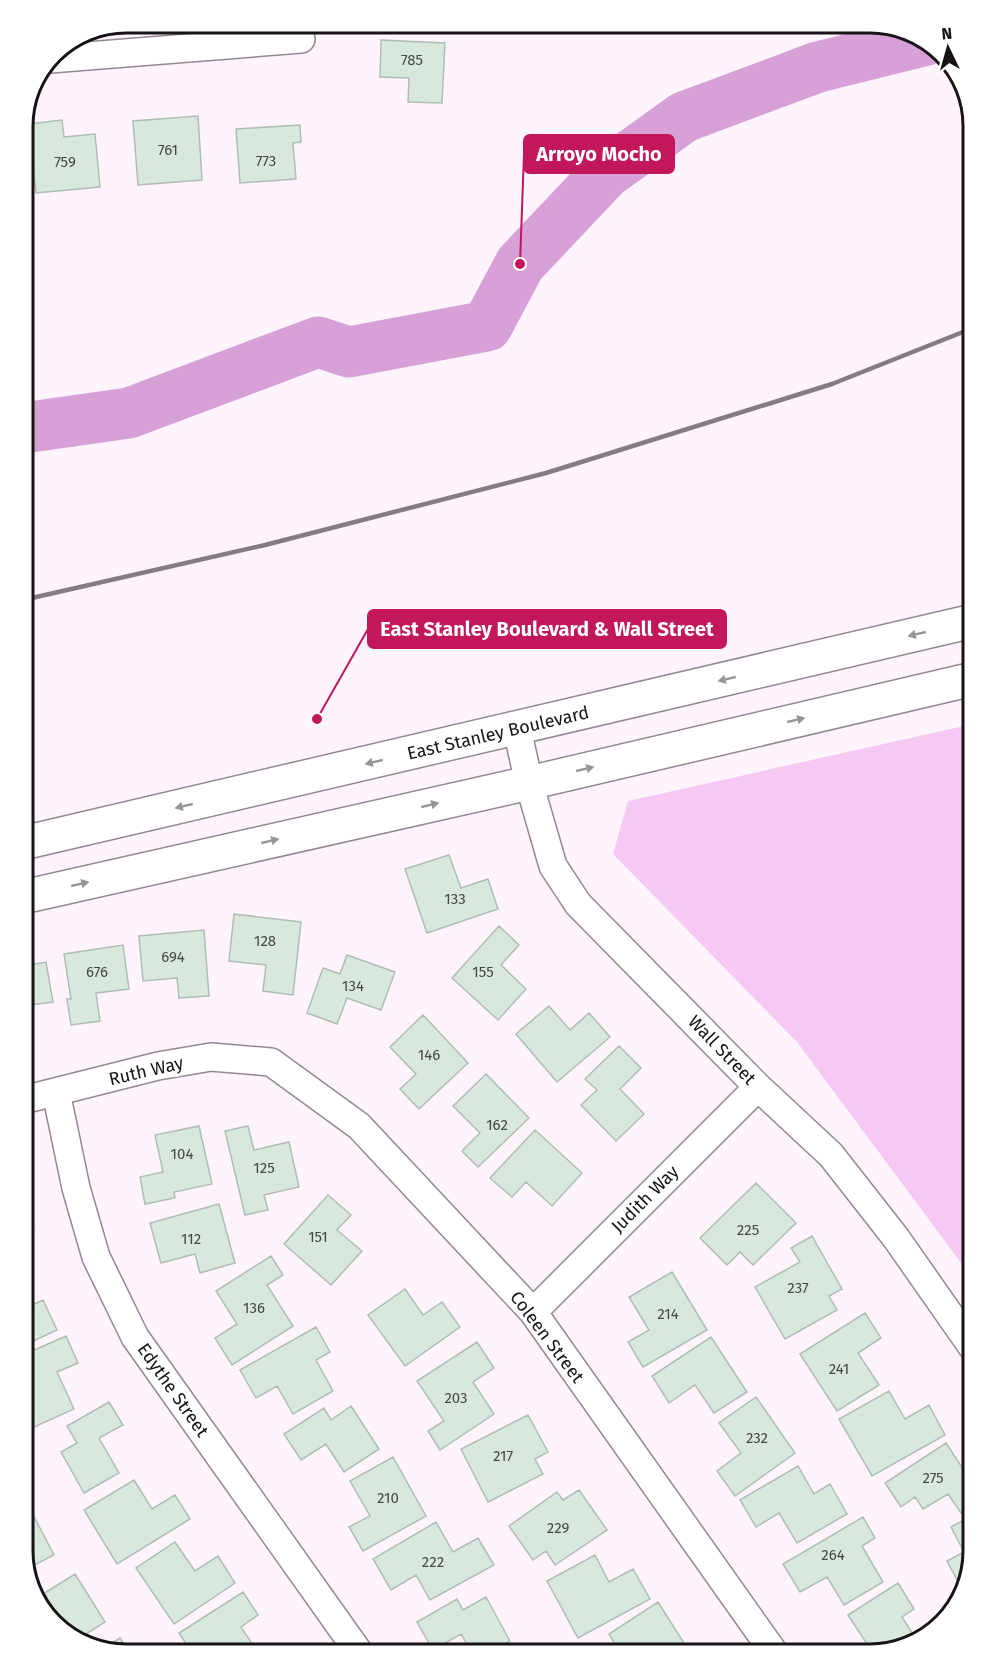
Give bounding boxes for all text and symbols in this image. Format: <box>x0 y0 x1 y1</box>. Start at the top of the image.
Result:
north arrow <box>918 18 978 78</box>
text: N <box>941 24 953 43</box>
house number: 785 <box>401 51 423 69</box>
callout: Arroyo Mocho <box>524 135 674 173</box>
house number: 761 <box>158 141 178 159</box>
text: Arroyo Mocho <box>535 142 662 166</box>
house number: 773 <box>256 152 276 170</box>
house number: 759 <box>54 153 76 171</box>
callout: East Stanley Boulevard & Wall Street <box>368 610 726 648</box>
text: East Stanley Boulevard & Wall Street <box>380 617 714 641</box>
one-way arrow <box>907 630 926 640</box>
one-way arrow <box>718 675 736 685</box>
street label: East Stanley Boulevard <box>405 701 591 765</box>
one-way arrow <box>787 715 805 725</box>
one-way arrow <box>364 758 383 768</box>
one-way arrow <box>576 764 595 774</box>
one-way arrow <box>421 800 440 809</box>
one-way arrow <box>174 802 193 812</box>
one-way arrow <box>261 836 279 846</box>
one-way arrow <box>70 879 89 889</box>
house number: 133 <box>444 890 466 908</box>
house number: 128 <box>254 932 276 950</box>
house number: 694 <box>161 948 185 966</box>
house number: 676 <box>86 963 108 981</box>
house number: 155 <box>472 963 494 981</box>
house number: 134 <box>342 977 364 995</box>
street label: Wall Street <box>683 1011 761 1090</box>
house number: 146 <box>418 1046 440 1064</box>
street label: Ruth Way <box>107 1052 186 1090</box>
house number: 162 <box>486 1116 508 1134</box>
house number: 104 <box>171 1145 193 1163</box>
house number: 125 <box>253 1159 275 1177</box>
street label: Judith Way <box>607 1161 683 1237</box>
house number: 225 <box>737 1221 759 1239</box>
house number: 151 <box>308 1228 328 1246</box>
house number: 112 <box>181 1230 201 1248</box>
house number: 237 <box>787 1279 809 1297</box>
street label: Coleen Street <box>505 1287 589 1388</box>
house number: 136 <box>243 1299 265 1317</box>
house number: 214 <box>657 1305 679 1323</box>
street label: Edythe Street <box>133 1339 214 1442</box>
house number: 241 <box>829 1360 849 1378</box>
house number: 203 <box>444 1389 468 1407</box>
house number: 232 <box>746 1429 768 1447</box>
house number: 217 <box>493 1447 513 1465</box>
house number: 275 <box>922 1469 944 1487</box>
house number: 210 <box>377 1489 399 1507</box>
house number: 229 <box>547 1519 569 1537</box>
house number: 264 <box>821 1546 845 1564</box>
house number: 222 <box>422 1553 444 1571</box>

